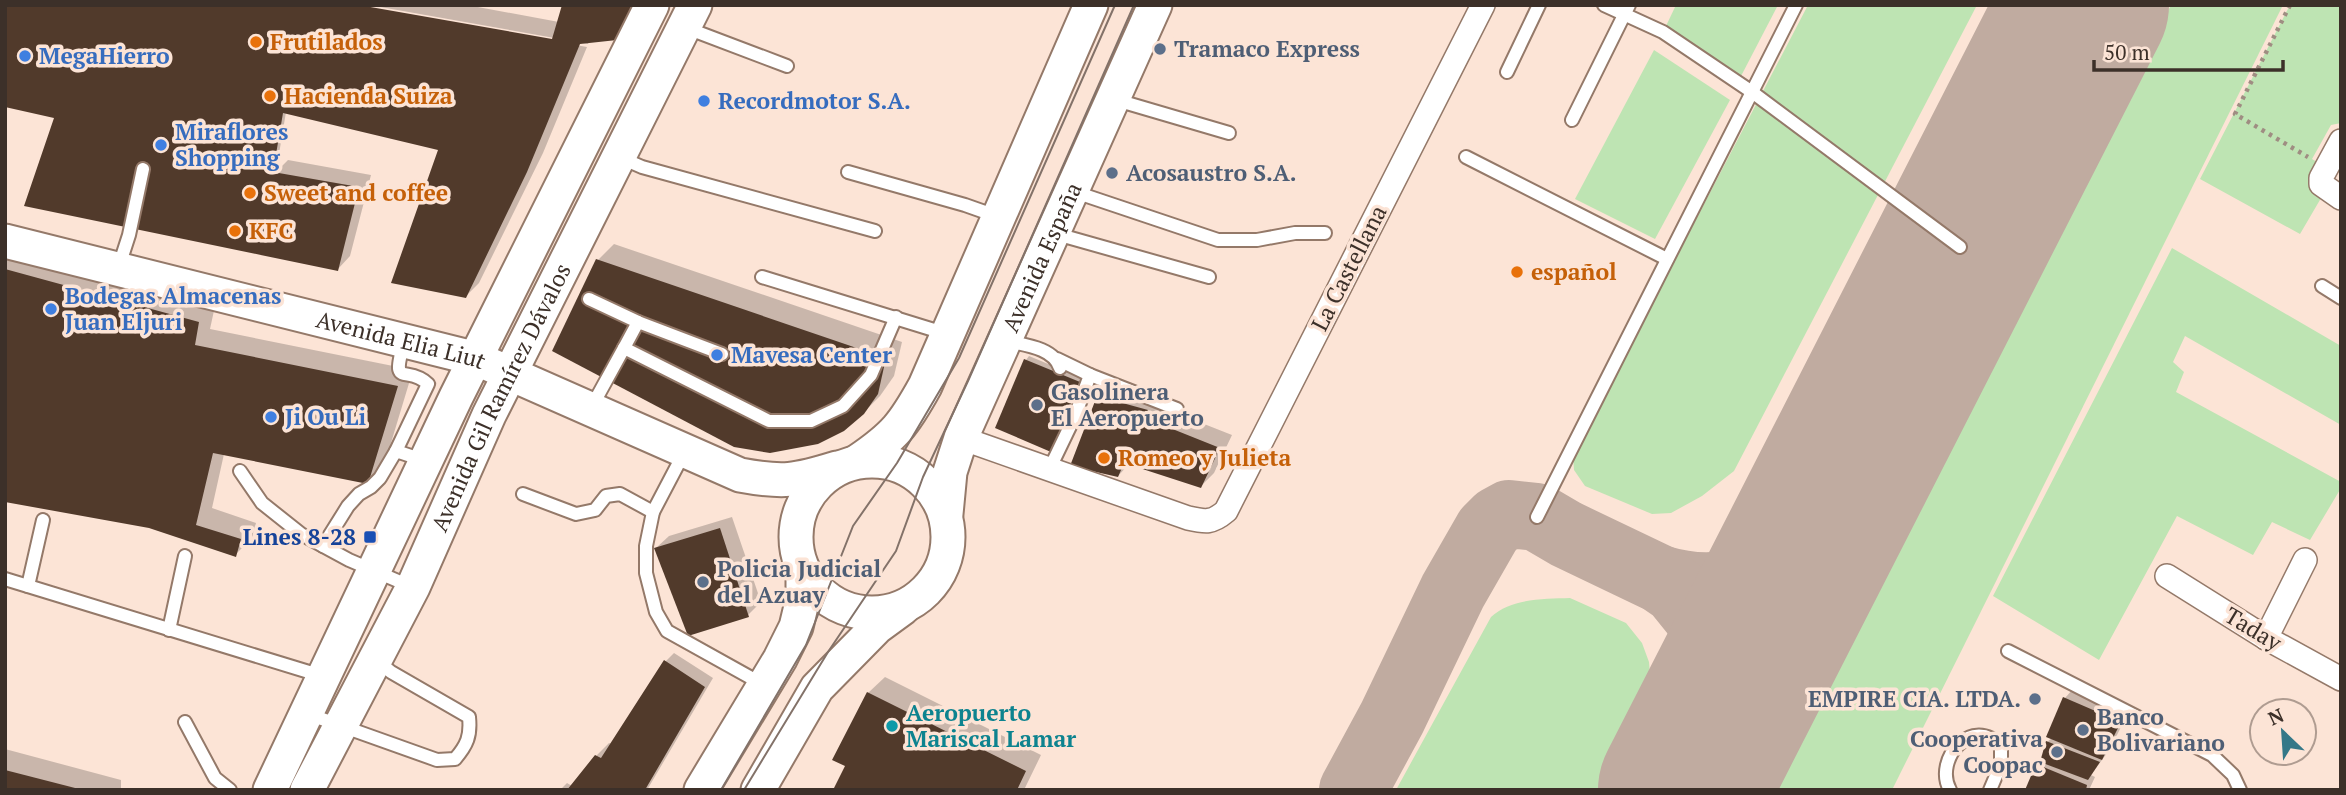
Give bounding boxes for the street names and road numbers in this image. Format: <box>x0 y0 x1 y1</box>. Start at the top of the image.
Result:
street label: Avenida España <box>995 177 1089 337</box>
street label: La Castellana <box>1304 199 1394 336</box>
street label: Avenida Gil Ramírez Dávalos <box>423 258 578 536</box>
street label: Avenida Elia Liut <box>313 303 491 376</box>
street label: Taday <box>2219 600 2288 658</box>

